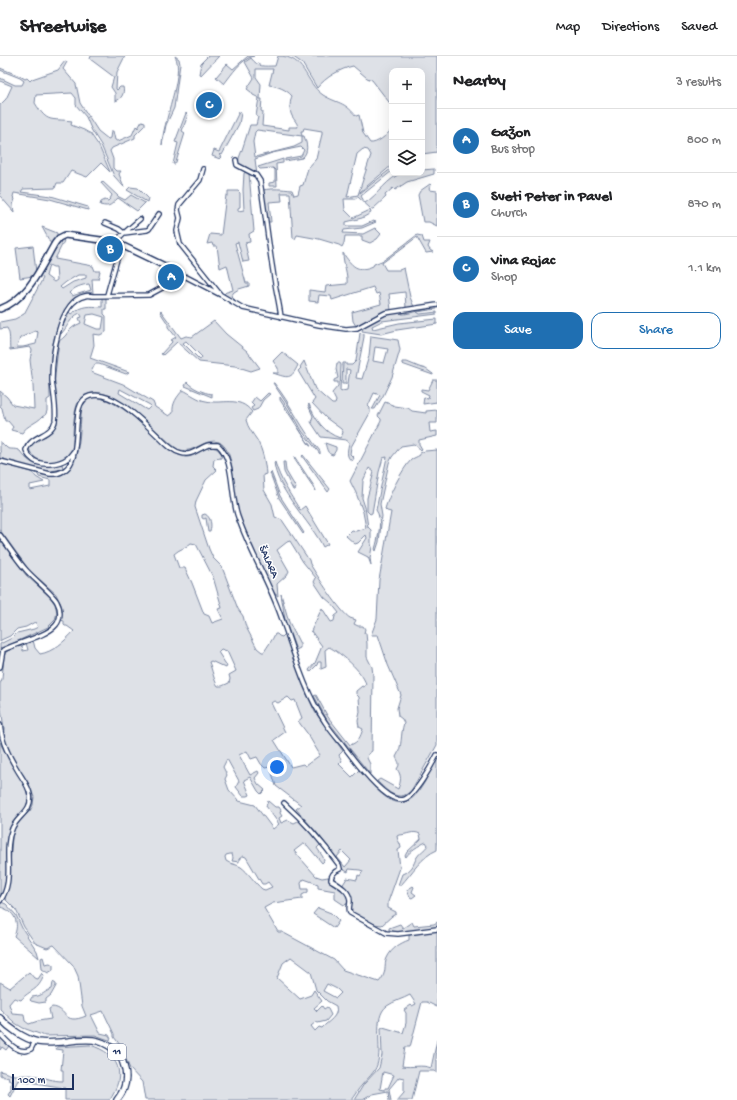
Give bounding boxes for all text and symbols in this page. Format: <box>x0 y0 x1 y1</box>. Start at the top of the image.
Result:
text: Streetwise <box>20 16 106 39</box>
text: Map <box>556 19 580 36</box>
text: Directions <box>602 19 659 36</box>
text: Saved <box>681 19 717 36</box>
map controls <box>389 68 425 176</box>
button: + <box>389 68 425 104</box>
text: Nearby <box>453 72 506 92</box>
text: 3 results <box>676 75 721 90</box>
pin: C <box>196 90 222 120</box>
button: − <box>389 104 425 140</box>
text: Gažon <box>491 124 530 142</box>
text: A <box>462 133 470 148</box>
text: 800 m <box>687 133 721 148</box>
button: layers <box>389 140 425 176</box>
text: Bus stop <box>491 142 535 157</box>
text: Sveti Peter in Pavel <box>491 188 612 206</box>
text: B <box>463 197 469 212</box>
text: 870 m <box>687 197 721 212</box>
text: Church <box>491 206 527 221</box>
pin: B <box>97 234 123 264</box>
text: Vina Rojac <box>491 252 555 270</box>
text: C <box>462 261 470 276</box>
text: 1.1 km <box>688 261 721 276</box>
pin: A <box>158 262 184 292</box>
text: Shop <box>491 270 517 285</box>
button: Save <box>453 312 583 349</box>
button: Share <box>591 312 721 349</box>
street label: ŠALARA <box>256 543 282 581</box>
your location <box>267 757 287 777</box>
road number: 11 <box>108 1044 126 1060</box>
scale bar <box>12 1072 74 1091</box>
text: 100 m <box>18 1075 45 1087</box>

